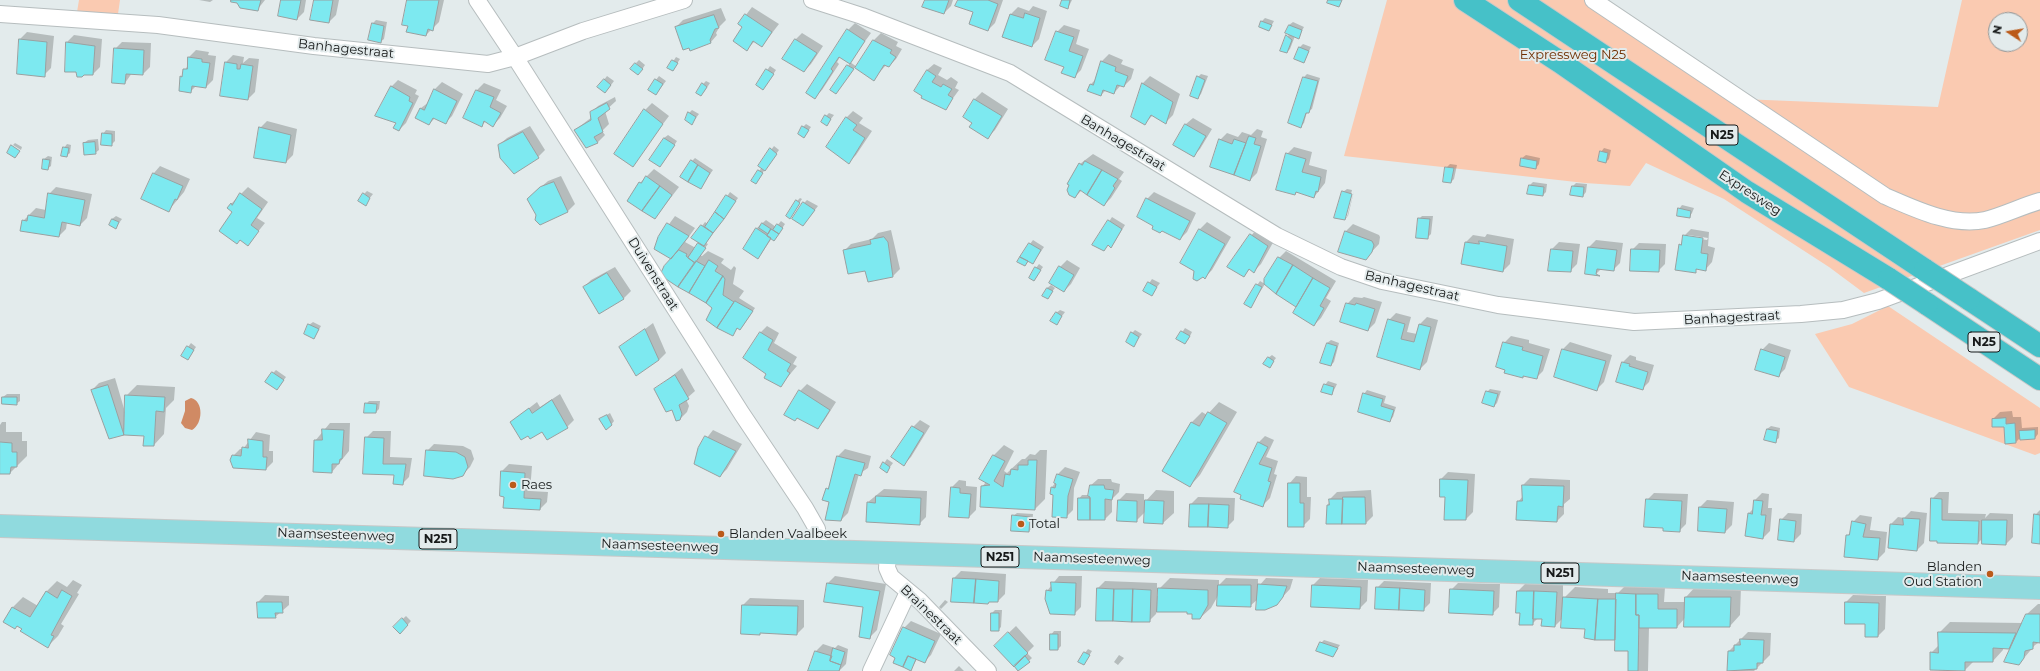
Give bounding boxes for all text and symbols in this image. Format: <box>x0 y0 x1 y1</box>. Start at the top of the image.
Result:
north arrow <box>1988 12 2028 52</box>
text: N <box>1989 24 2005 36</box>
street label: Banhagestraat <box>297 36 395 62</box>
park label: Expressweg N25 <box>1520 47 1626 63</box>
street label: Banhagestraat <box>1078 111 1168 175</box>
road number: N25 <box>1706 125 1738 145</box>
street label: Expresweg <box>1716 167 1784 219</box>
street label: Duivenstraat <box>624 235 682 313</box>
street label: Banhagestraat <box>1363 268 1461 304</box>
street label: Banhagestraat <box>1683 308 1781 328</box>
road number: N25 <box>1968 332 2000 352</box>
place label: Raes <box>521 477 552 493</box>
marker: Raes <box>508 480 518 490</box>
place label: Total <box>1029 516 1060 532</box>
marker: Total <box>1016 519 1026 529</box>
street label: Naamsesteenweg <box>277 525 395 545</box>
place label: Blanden Vaalbeek <box>729 526 847 542</box>
road number: N251 <box>419 529 457 549</box>
marker: Blanden Vaalbeek <box>716 529 726 539</box>
street label: Naamsesteenweg <box>601 536 719 556</box>
road number: N251 <box>981 547 1019 567</box>
street label: Naamsesteenweg <box>1033 549 1151 569</box>
street label: Naamsesteenweg <box>1357 559 1475 579</box>
place label: Blanden Oud Station <box>1904 559 1982 590</box>
road number: N251 <box>1541 563 1579 583</box>
street label: Naamsesteenweg <box>1681 568 1799 588</box>
marker: Blanden Oud Station <box>1985 569 1995 579</box>
street label: Brainestraat <box>897 582 965 648</box>

